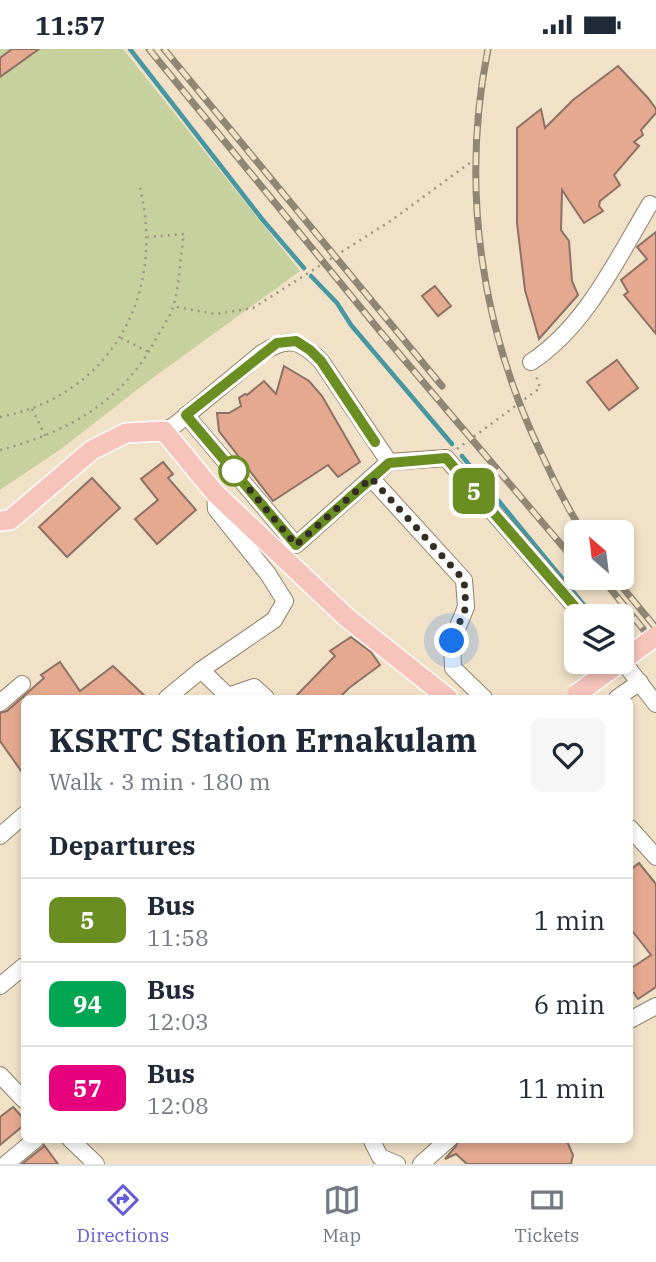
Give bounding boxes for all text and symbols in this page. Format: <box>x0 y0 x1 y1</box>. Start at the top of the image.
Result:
text: 11:57 <box>35 8 105 42</box>
unlabelled marker <box>219 456 249 486</box>
line badge: 5 <box>451 468 497 514</box>
text: 5 <box>467 475 481 507</box>
north arrow <box>564 520 634 590</box>
map controls <box>564 520 634 674</box>
button: layers <box>564 604 634 674</box>
your location <box>434 623 469 658</box>
text: KSRTC Station Ernakulam <box>49 718 477 761</box>
button: heart <box>531 718 605 792</box>
text: Walk · 3 min · 180 m <box>49 766 271 796</box>
text: Departures <box>49 828 195 862</box>
text: Bus <box>147 888 195 922</box>
text: 1 min <box>534 903 605 937</box>
text: 5 <box>80 904 95 936</box>
text: 11:58 <box>147 922 209 952</box>
text: Bus <box>147 972 195 1006</box>
text: 6 min <box>534 987 605 1021</box>
text: 94 <box>73 988 102 1020</box>
text: 12:03 <box>147 1006 209 1036</box>
text: Bus <box>147 1056 195 1090</box>
text: 11 min <box>518 1071 605 1105</box>
text: 57 <box>73 1072 102 1104</box>
text: 12:08 <box>147 1090 209 1120</box>
tab: Directions <box>77 1181 169 1247</box>
tab: Map <box>322 1181 361 1247</box>
tab: Tickets <box>514 1181 579 1247</box>

